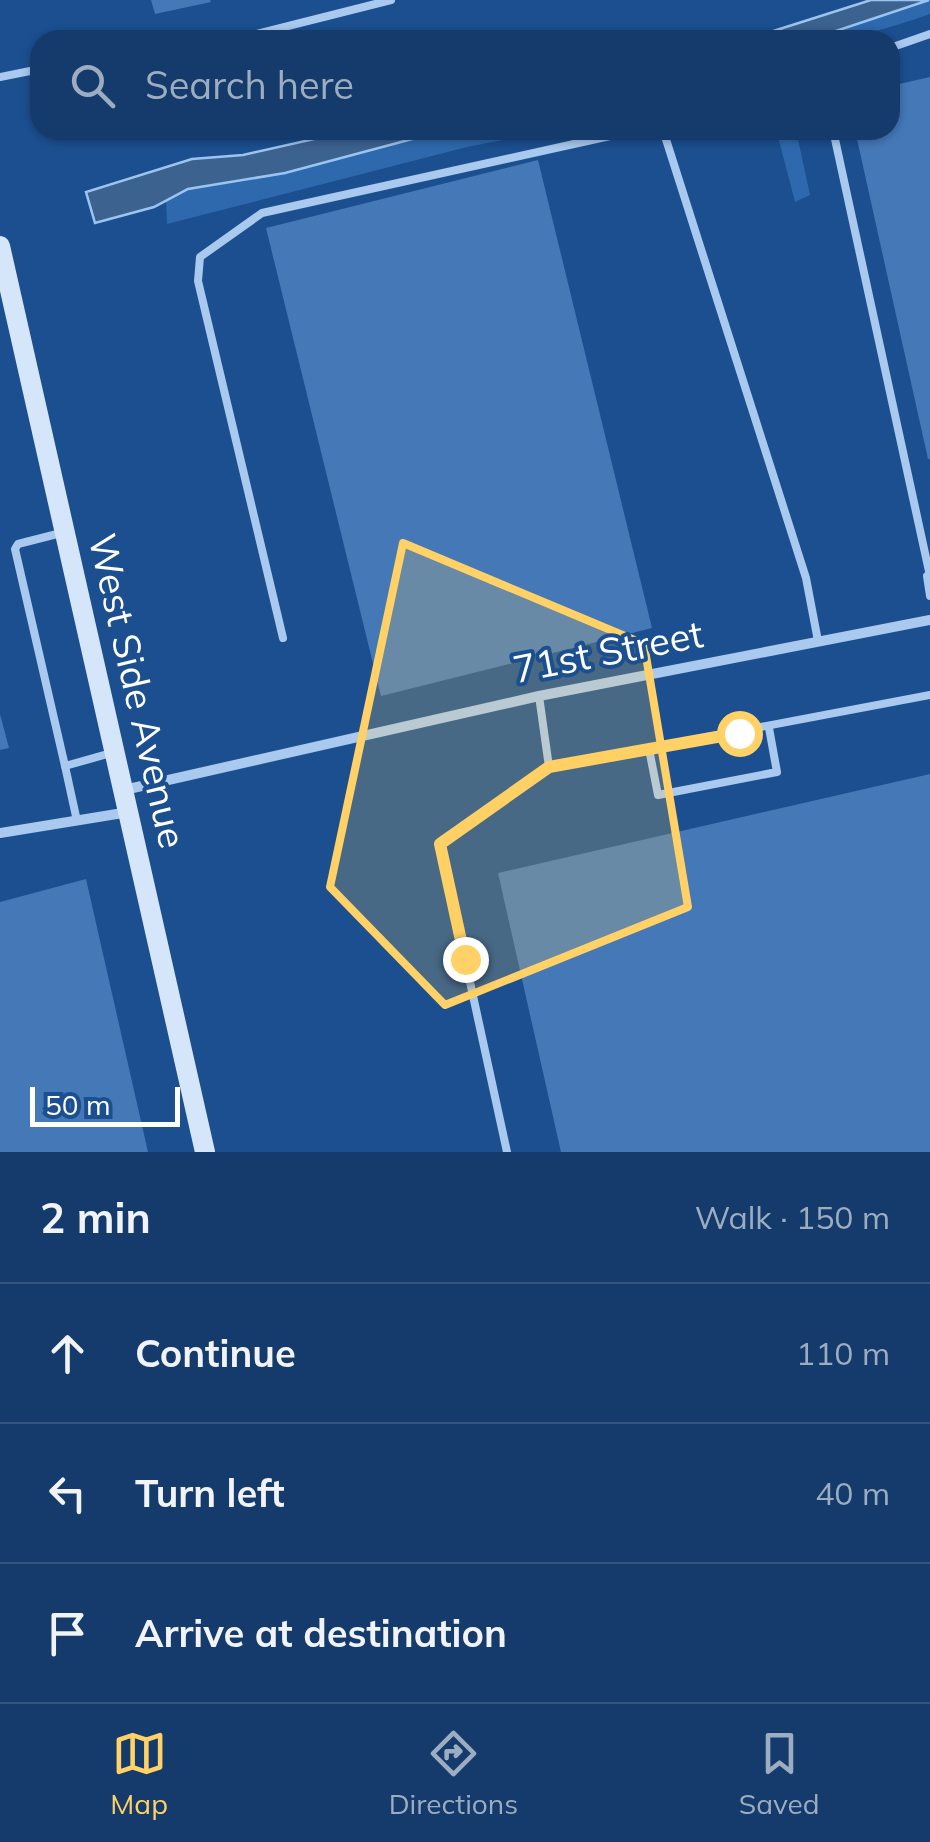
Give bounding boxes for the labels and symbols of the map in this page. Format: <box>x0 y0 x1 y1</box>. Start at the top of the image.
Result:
street label: West Side Avenue <box>78 529 197 853</box>
street label: 71st Street <box>509 609 707 693</box>
route start <box>717 711 763 757</box>
route end <box>443 937 489 983</box>
scale bar <box>30 1082 180 1126</box>

